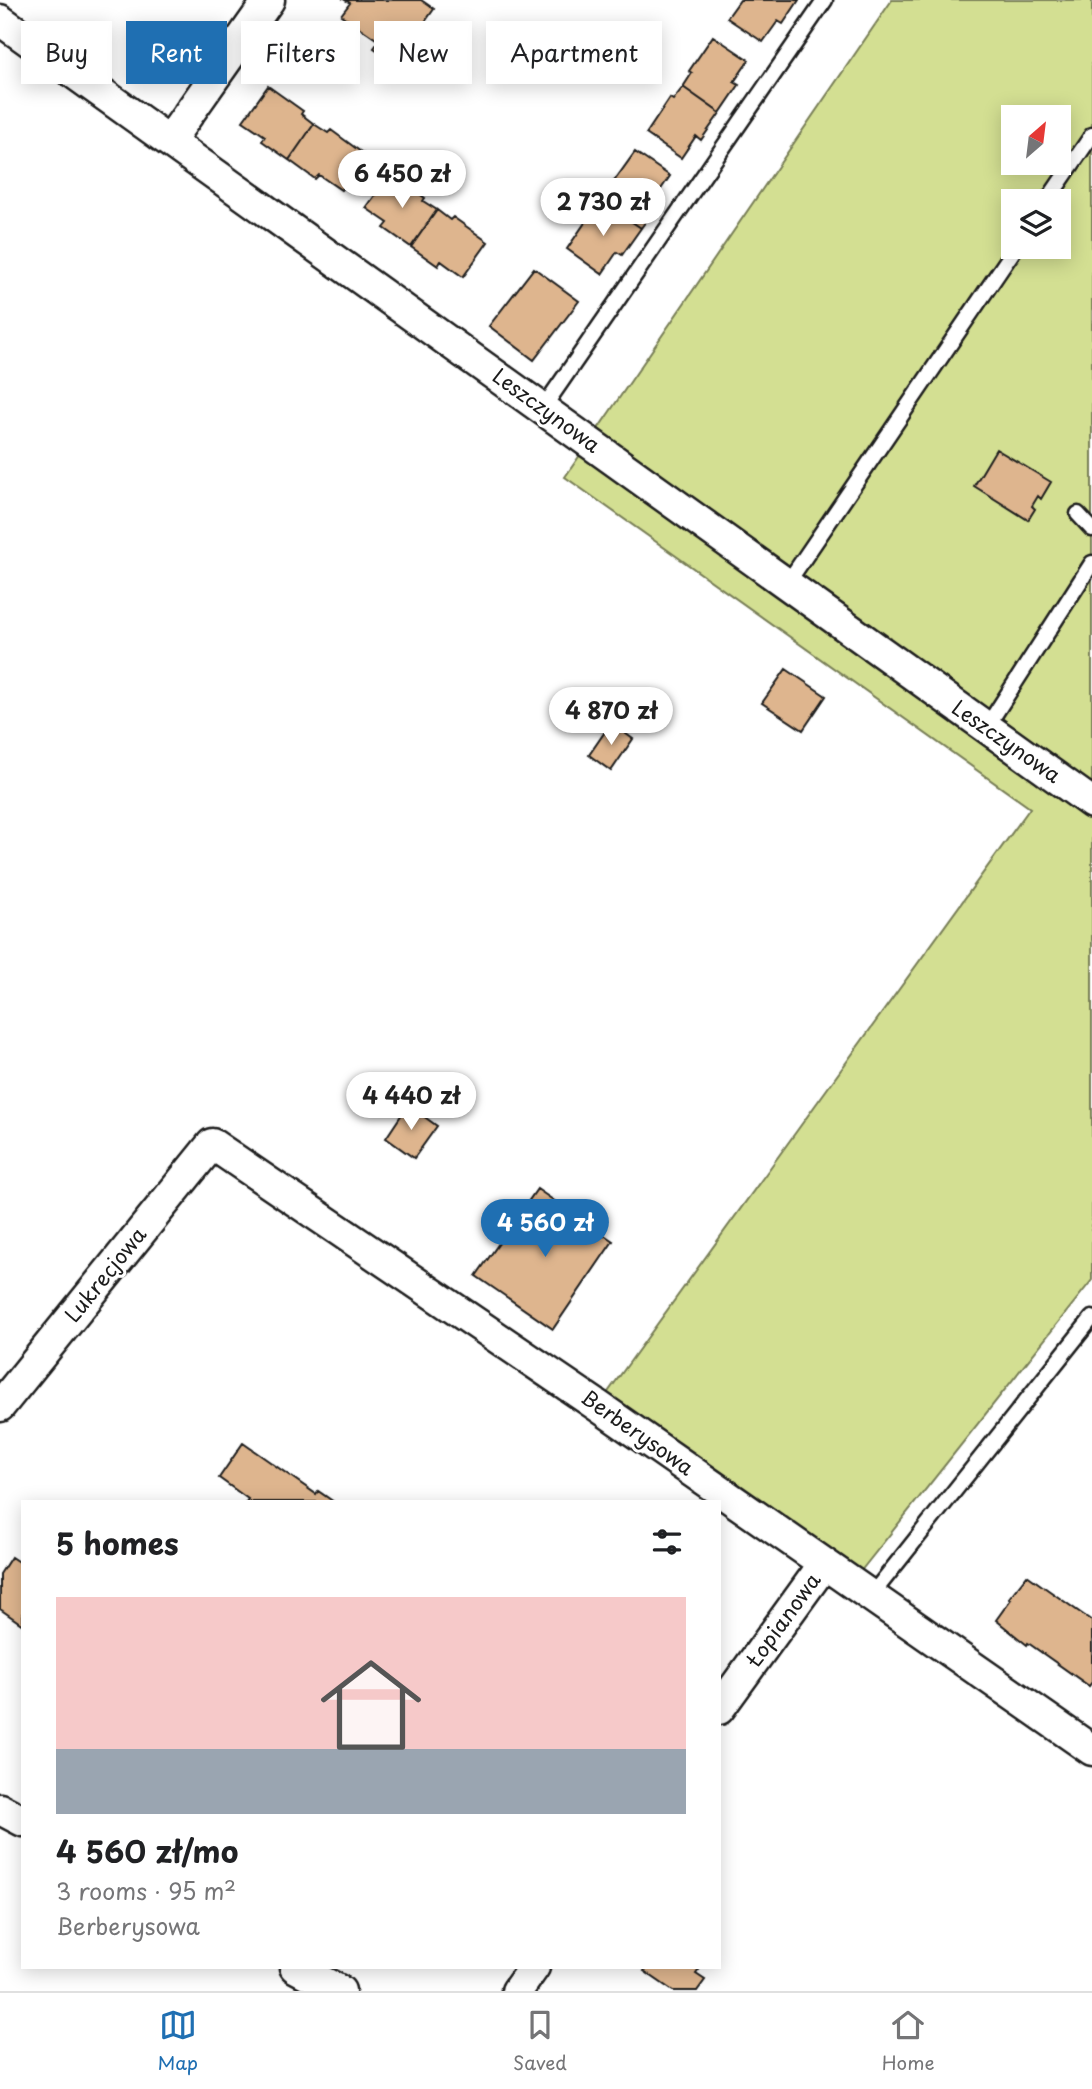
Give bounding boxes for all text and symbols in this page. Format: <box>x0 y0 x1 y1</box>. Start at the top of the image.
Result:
chip: Buy <box>21 21 112 84</box>
chip: Rent <box>126 21 227 84</box>
chip: Filters <box>241 21 360 84</box>
chip: New <box>374 21 472 84</box>
chip: Apartment <box>486 21 662 84</box>
north arrow <box>1001 105 1071 175</box>
map controls <box>1001 105 1071 259</box>
pin: 6 450 zł <box>330 150 474 210</box>
text: 6 450 zł <box>354 155 450 190</box>
pin: 2 730 zł <box>531 178 675 238</box>
text: 2 730 zł <box>556 183 650 218</box>
button: layers <box>1001 189 1071 259</box>
street label: Leszczynowa <box>487 359 608 460</box>
pin: 4 870 zł <box>539 688 683 747</box>
street label: Leszczynowa <box>946 691 1068 790</box>
text: 4 870 zł <box>565 692 657 727</box>
pin: 4 440 zł <box>339 1072 483 1132</box>
text: 4 440 zł <box>362 1077 460 1112</box>
pin: 4 560 zł <box>473 1200 617 1259</box>
text: 4 560 zł <box>497 1204 593 1239</box>
street label: Lukrecjowa <box>56 1219 153 1328</box>
street label: Berberysowa <box>575 1381 701 1482</box>
text: 5 homes <box>56 1520 179 1565</box>
icon: filters <box>648 1523 686 1561</box>
street label: Łopianowa <box>736 1565 827 1674</box>
icon: home <box>308 1642 434 1768</box>
text: 4 560 zł/mo <box>56 1828 238 1873</box>
text: 3 rooms · 95 m² <box>56 1873 236 1908</box>
text: Berberysowa <box>56 1908 200 1943</box>
tab: Map <box>157 2006 198 2076</box>
tab: Saved <box>513 2006 567 2076</box>
tab: Home <box>882 2006 935 2076</box>

